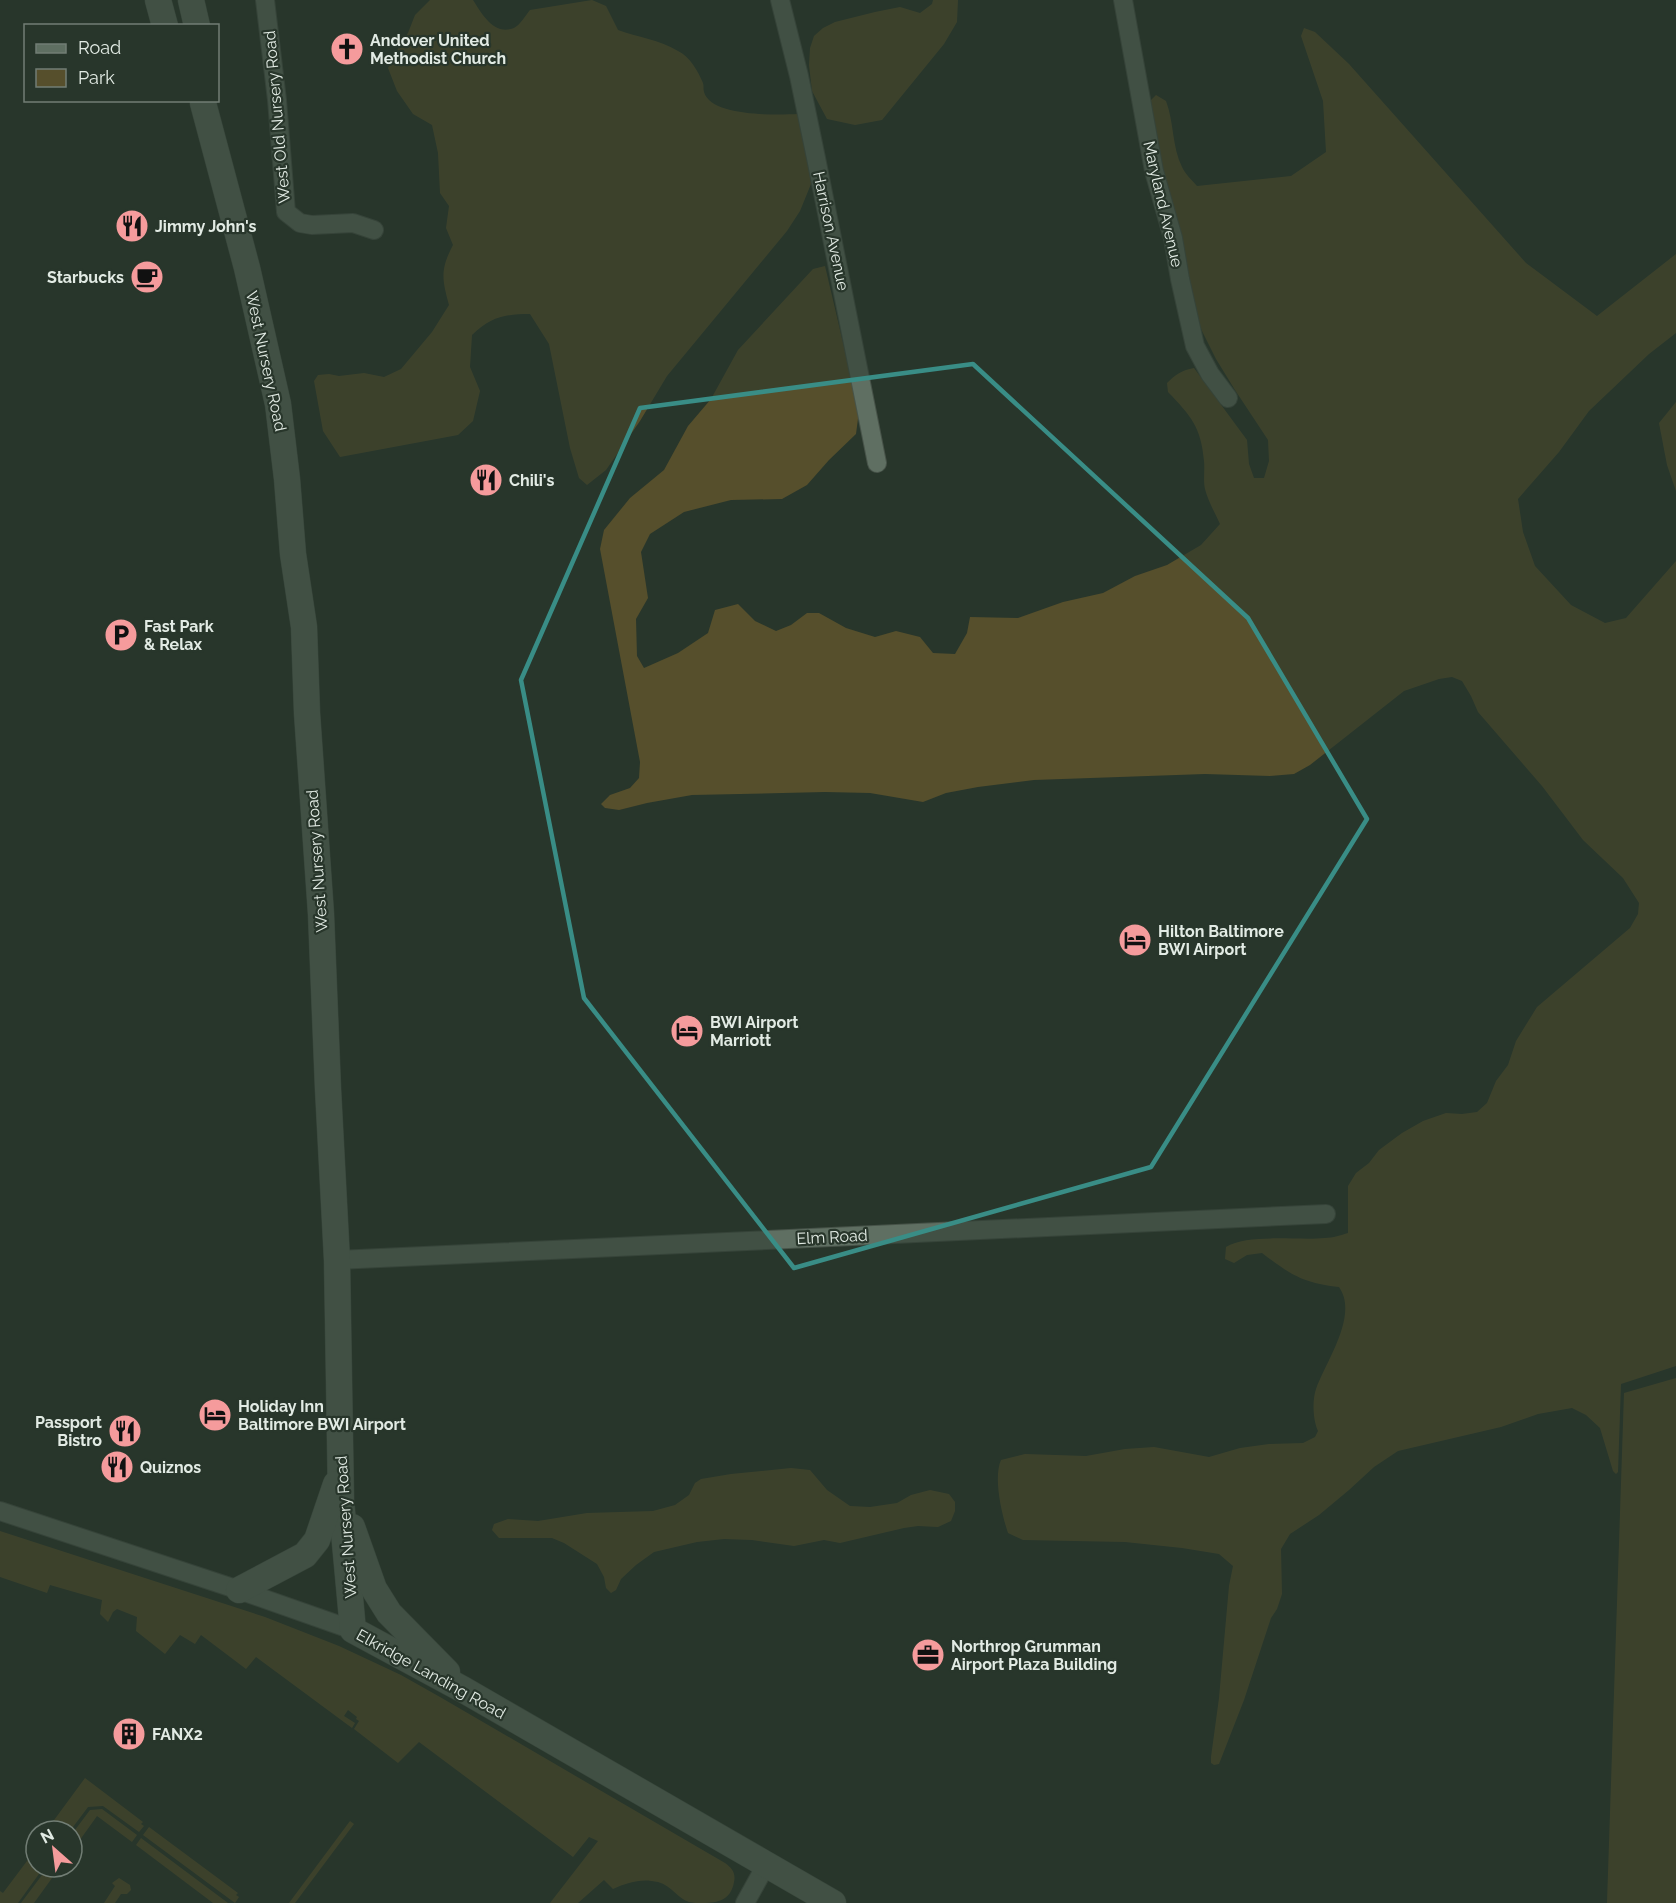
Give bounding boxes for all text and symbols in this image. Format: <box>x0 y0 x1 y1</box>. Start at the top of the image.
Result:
legend <box>24 24 219 102</box>
street label: West Old Nursery Road <box>260 30 294 204</box>
church icon: Andover United Methodist Church <box>329 31 365 67</box>
place label: Andover United Methodist Church <box>370 31 506 68</box>
text: Road <box>78 37 121 58</box>
text: Park <box>78 67 115 88</box>
street label: Maryland Avenue <box>1139 139 1187 269</box>
street label: Harrison Avenue <box>809 170 853 292</box>
restaurant icon: Jimmy John's <box>114 208 150 244</box>
place label: Jimmy John's <box>155 217 257 236</box>
cafe icon: Starbucks <box>129 259 165 295</box>
place label: Starbucks <box>47 268 124 287</box>
street label: West Nursery Road <box>242 289 290 433</box>
restaurant icon: Chili's <box>468 462 504 498</box>
place label: Chili's <box>509 471 554 490</box>
parking icon: Fast Park & Relax <box>103 617 139 653</box>
place label: Fast Park & Relax <box>144 617 214 654</box>
street label: West Nursery Road <box>303 789 331 933</box>
hotel icon: Hilton Baltimore BWI Airport <box>1117 922 1153 958</box>
place label: Hilton Baltimore BWI Airport <box>1158 922 1284 959</box>
hotel icon: BWI Airport Marriott <box>669 1013 705 1049</box>
place label: BWI Airport Marriott <box>710 1013 799 1050</box>
street label: Elm Road <box>796 1226 868 1248</box>
hotel icon: Holiday Inn Baltimore BWI Airport <box>197 1397 233 1433</box>
place label: Holiday Inn Baltimore BWI Airport <box>238 1397 406 1434</box>
place label: Passport Bistro <box>35 1413 102 1450</box>
restaurant icon: Passport Bistro <box>107 1413 143 1449</box>
restaurant icon: Quiznos <box>99 1449 135 1485</box>
street label: West Nursery Road <box>332 1455 360 1599</box>
place label: Quiznos <box>140 1458 201 1477</box>
street label: Elkridge Landing Road <box>353 1625 509 1723</box>
office icon: Northrop Grumman Airport Plaza Building <box>910 1637 946 1673</box>
place label: Northrop Grumman Airport Plaza Building <box>951 1637 1117 1674</box>
building icon: FANX2 <box>111 1716 147 1752</box>
place label: FANX2 <box>152 1725 203 1744</box>
north arrow <box>24 1819 84 1879</box>
text: N <box>37 1825 57 1847</box>

